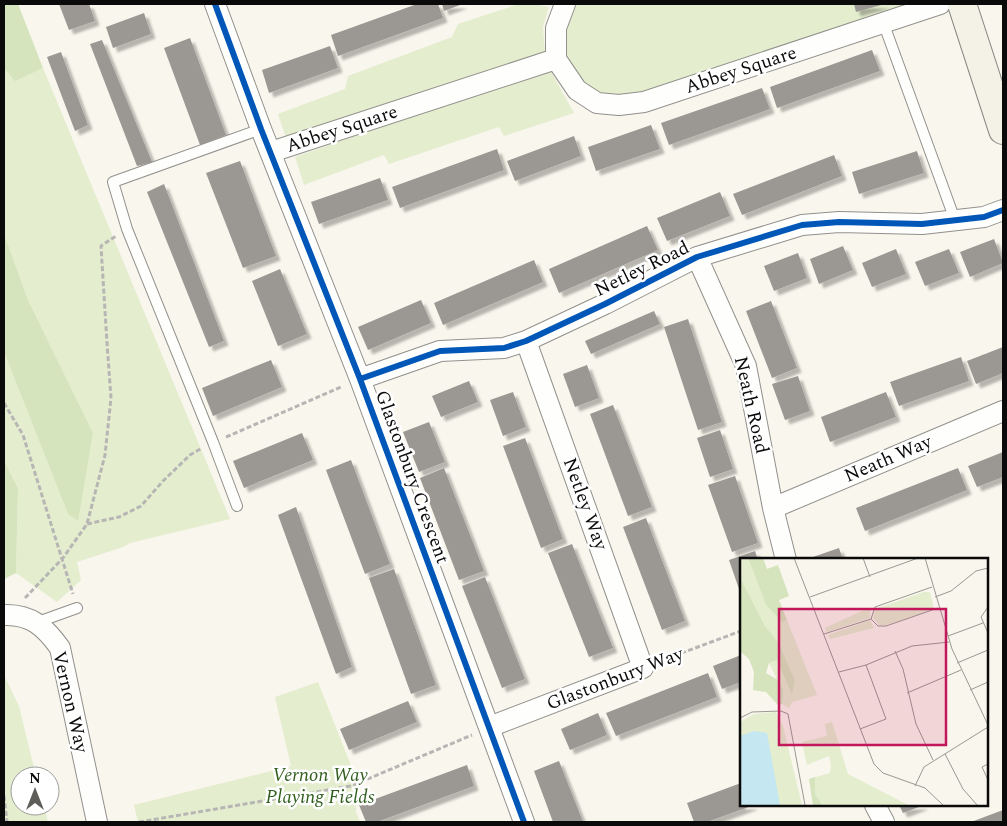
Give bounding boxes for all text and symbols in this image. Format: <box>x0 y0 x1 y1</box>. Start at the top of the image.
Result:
street label: Abbey Square <box>681 38 801 102</box>
street label: Abbey Square <box>282 97 402 161</box>
street label: Netley Road <box>590 233 694 305</box>
street label: Neath Road <box>726 353 776 457</box>
street label: Glastonbury Crescent <box>367 386 457 568</box>
street label: Neath Way <box>840 427 937 490</box>
street label: Netley Way <box>555 454 615 555</box>
inset map <box>740 558 987 806</box>
street label: Glastonbury Way <box>542 639 689 718</box>
street label: Vernon Way <box>44 648 96 757</box>
park label: Vernon Way Playing Fields <box>265 761 375 812</box>
north arrow <box>10 766 60 816</box>
text: N <box>29 768 41 789</box>

